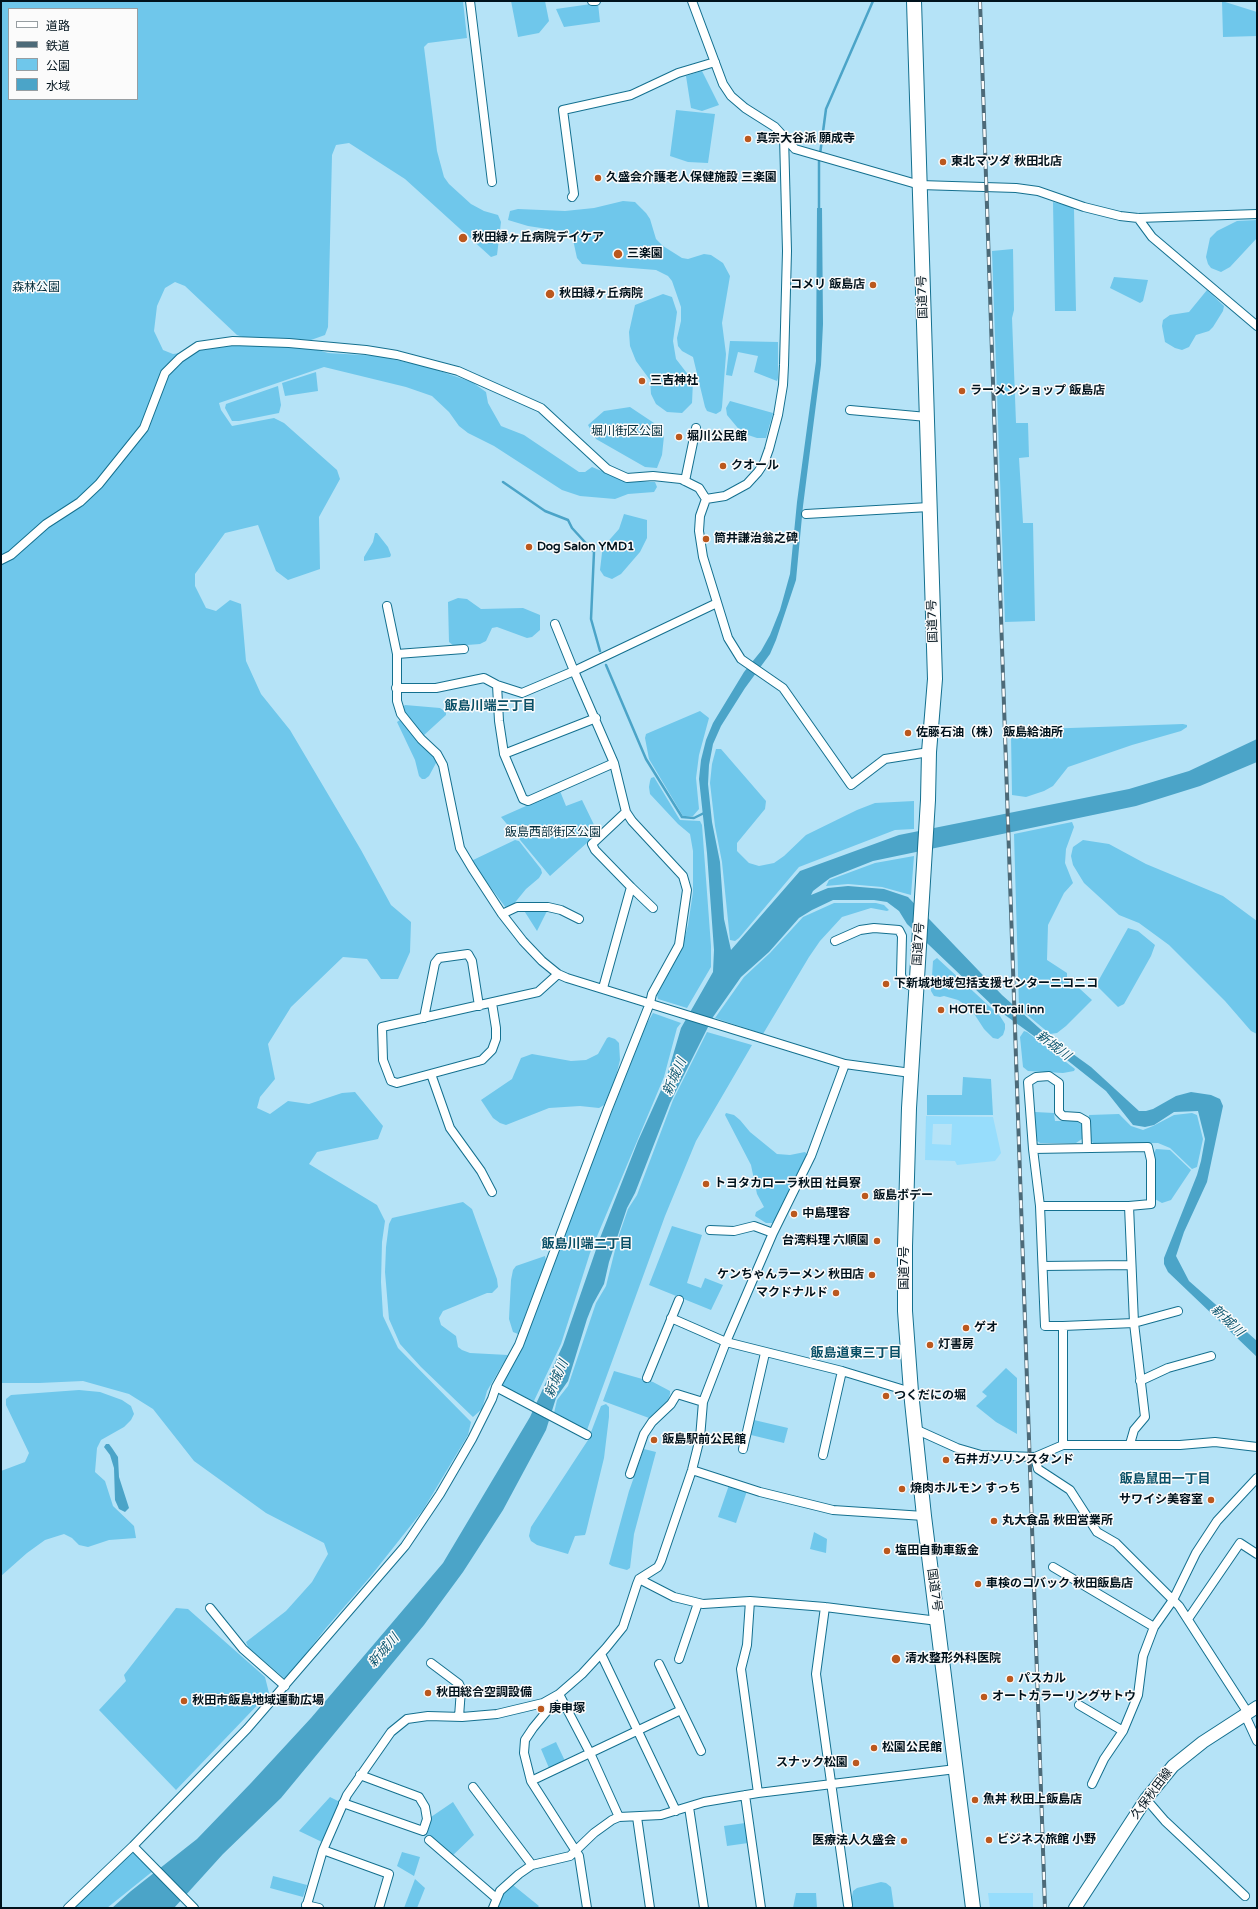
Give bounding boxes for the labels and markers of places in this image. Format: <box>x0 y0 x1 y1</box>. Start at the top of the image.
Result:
place label: 真宗大谷派 願成寺 <box>756 132 855 146</box>
marker: 真宗大谷派 願成寺 <box>743 134 753 144</box>
place label: 東北マツダ 秋田北店 <box>951 155 1062 169</box>
marker: 東北マツダ 秋田北店 <box>938 157 948 167</box>
place label: 久盛会介護老人保健施設 三楽園 <box>606 171 777 185</box>
marker: 久盛会介護老人保健施設 三楽園 <box>593 173 603 183</box>
place label: 秋田緑ヶ丘病院デイケア <box>472 231 604 245</box>
marker: 秋田緑ヶ丘病院デイケア <box>457 232 469 244</box>
place label: 三楽園 <box>627 247 663 261</box>
marker: 三楽園 <box>612 248 624 260</box>
place label: コメリ 飯島店 <box>790 278 865 292</box>
marker: コメリ 飯島店 <box>868 280 878 290</box>
place label: 秋田緑ヶ丘病院 <box>559 287 643 301</box>
marker: 秋田緑ヶ丘病院 <box>544 288 556 300</box>
place label: 三吉神社 <box>650 374 698 388</box>
marker: 三吉神社 <box>637 376 647 386</box>
place label: ラーメンショップ 飯島店 <box>970 384 1105 398</box>
marker: ラーメンショップ 飯島店 <box>957 386 967 396</box>
place label: 堀川公民館 <box>687 430 747 444</box>
marker: 堀川公民館 <box>674 432 684 442</box>
place label: クオール <box>731 459 779 473</box>
marker: クオール <box>718 461 728 471</box>
place label: 筒井謙治翁之碑 <box>714 532 798 546</box>
marker: 筒井謙治翁之碑 <box>701 534 711 544</box>
place label: Dog Salon YMD1 <box>537 540 634 554</box>
marker: Dog Salon YMD1 <box>524 542 534 552</box>
place label: 佐藤石油（株） 飯島給油所 <box>916 726 1063 740</box>
marker: 佐藤石油（株） 飯島給油所 <box>903 728 913 738</box>
place label: 下新城地域包括支援センターニコニコ <box>894 977 1098 991</box>
marker: 下新城地域包括支援センターニコニコ <box>881 979 891 989</box>
place label: HOTEL Torail inn <box>949 1003 1044 1017</box>
marker: HOTEL Torail inn <box>936 1005 946 1015</box>
place label: トヨタカローラ秋田 社員寮 <box>714 1177 861 1191</box>
marker: トヨタカローラ秋田 社員寮 <box>701 1179 711 1189</box>
place label: 飯島ボデー <box>873 1189 933 1203</box>
marker: 飯島ボデー <box>860 1191 870 1201</box>
place label: 中島理容 <box>802 1207 850 1221</box>
marker: 中島理容 <box>789 1209 799 1219</box>
place label: 台湾料理 六順園 <box>782 1234 869 1248</box>
marker: 台湾料理 六順園 <box>872 1236 882 1246</box>
place label: ケンちゃんラーメン 秋田店 <box>717 1268 864 1282</box>
marker: ケンちゃんラーメン 秋田店 <box>867 1270 877 1280</box>
place label: マクドナルド <box>756 1286 828 1300</box>
marker: マクドナルド <box>831 1288 841 1298</box>
place label: ゲオ <box>974 1321 998 1335</box>
marker: ゲオ <box>961 1323 971 1333</box>
place label: 灯書房 <box>938 1338 974 1352</box>
marker: 灯書房 <box>925 1340 935 1350</box>
place label: つくだにの堀 <box>894 1389 966 1403</box>
marker: つくだにの堀 <box>881 1391 891 1401</box>
place label: 飯島駅前公民館 <box>662 1433 746 1447</box>
marker: 飯島駅前公民館 <box>649 1435 659 1445</box>
place label: 石井ガソリンスタンド <box>954 1453 1074 1467</box>
marker: 石井ガソリンスタンド <box>941 1455 951 1465</box>
place label: 焼肉ホルモン すっち <box>910 1482 1021 1496</box>
marker: 焼肉ホルモン すっち <box>897 1484 907 1494</box>
place label: サワイシ美容室 <box>1119 1493 1203 1507</box>
marker: サワイシ美容室 <box>1206 1495 1216 1505</box>
place label: 丸大食品 秋田営業所 <box>1002 1514 1113 1528</box>
marker: 丸大食品 秋田営業所 <box>989 1516 999 1526</box>
place label: 塩田自動車鈑金 <box>895 1544 979 1558</box>
marker: 塩田自動車鈑金 <box>882 1546 892 1556</box>
place label: 車検のコバック 秋田飯島店 <box>986 1577 1133 1591</box>
marker: 車検のコバック 秋田飯島店 <box>973 1579 983 1589</box>
place label: 清水整形外科医院 <box>905 1652 1001 1666</box>
marker: 清水整形外科医院 <box>890 1653 902 1665</box>
place label: パスカル <box>1018 1672 1066 1686</box>
marker: パスカル <box>1005 1674 1015 1684</box>
place label: 秋田総合空調設備 <box>436 1686 532 1700</box>
marker: 秋田総合空調設備 <box>423 1688 433 1698</box>
place label: オートカラーリングサトウ <box>992 1690 1136 1704</box>
marker: オートカラーリングサトウ <box>979 1692 989 1702</box>
place label: 秋田市飯島地域運動広場 <box>192 1694 324 1708</box>
marker: 秋田市飯島地域運動広場 <box>179 1696 189 1706</box>
place label: 庚申塚 <box>549 1702 585 1716</box>
marker: 庚申塚 <box>536 1704 546 1714</box>
place label: 松園公民館 <box>882 1741 942 1755</box>
marker: 松園公民館 <box>869 1743 879 1753</box>
place label: スナック松園 <box>776 1756 848 1770</box>
marker: スナック松園 <box>851 1758 861 1768</box>
place label: 魚丼 秋田上飯島店 <box>983 1793 1082 1807</box>
marker: 魚丼 秋田上飯島店 <box>970 1795 980 1805</box>
place label: ビジネス旅館 小野 <box>997 1833 1096 1847</box>
place label: 医療法人久盛会 <box>812 1834 896 1848</box>
marker: ビジネス旅館 小野 <box>984 1835 994 1845</box>
marker: 医療法人久盛会 <box>899 1836 909 1846</box>

